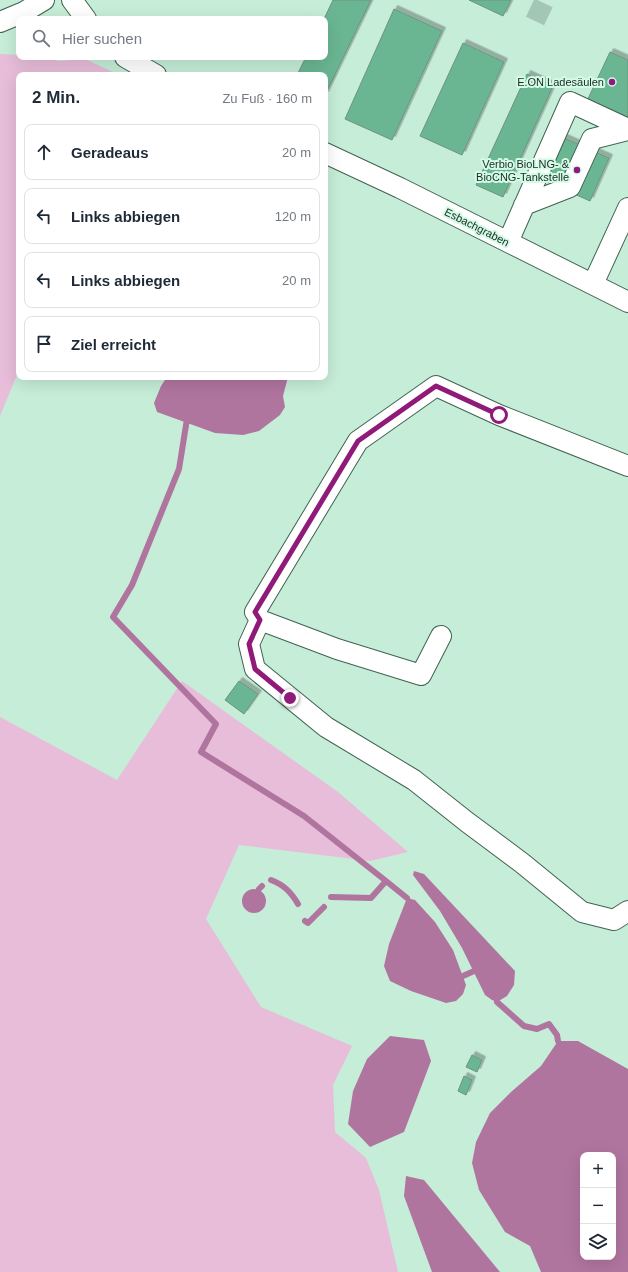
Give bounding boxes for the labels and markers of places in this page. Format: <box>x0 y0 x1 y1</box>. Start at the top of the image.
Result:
place label: E.ON Ladesäulen <box>517 76 604 88</box>
marker: E.ON Ladesäulen <box>607 77 617 87</box>
place label: Verbio BioLNG- & BioCNG-Tankstelle <box>476 158 570 183</box>
marker: Verbio BioLNG- & BioCNG-Tankstelle <box>572 165 582 175</box>

